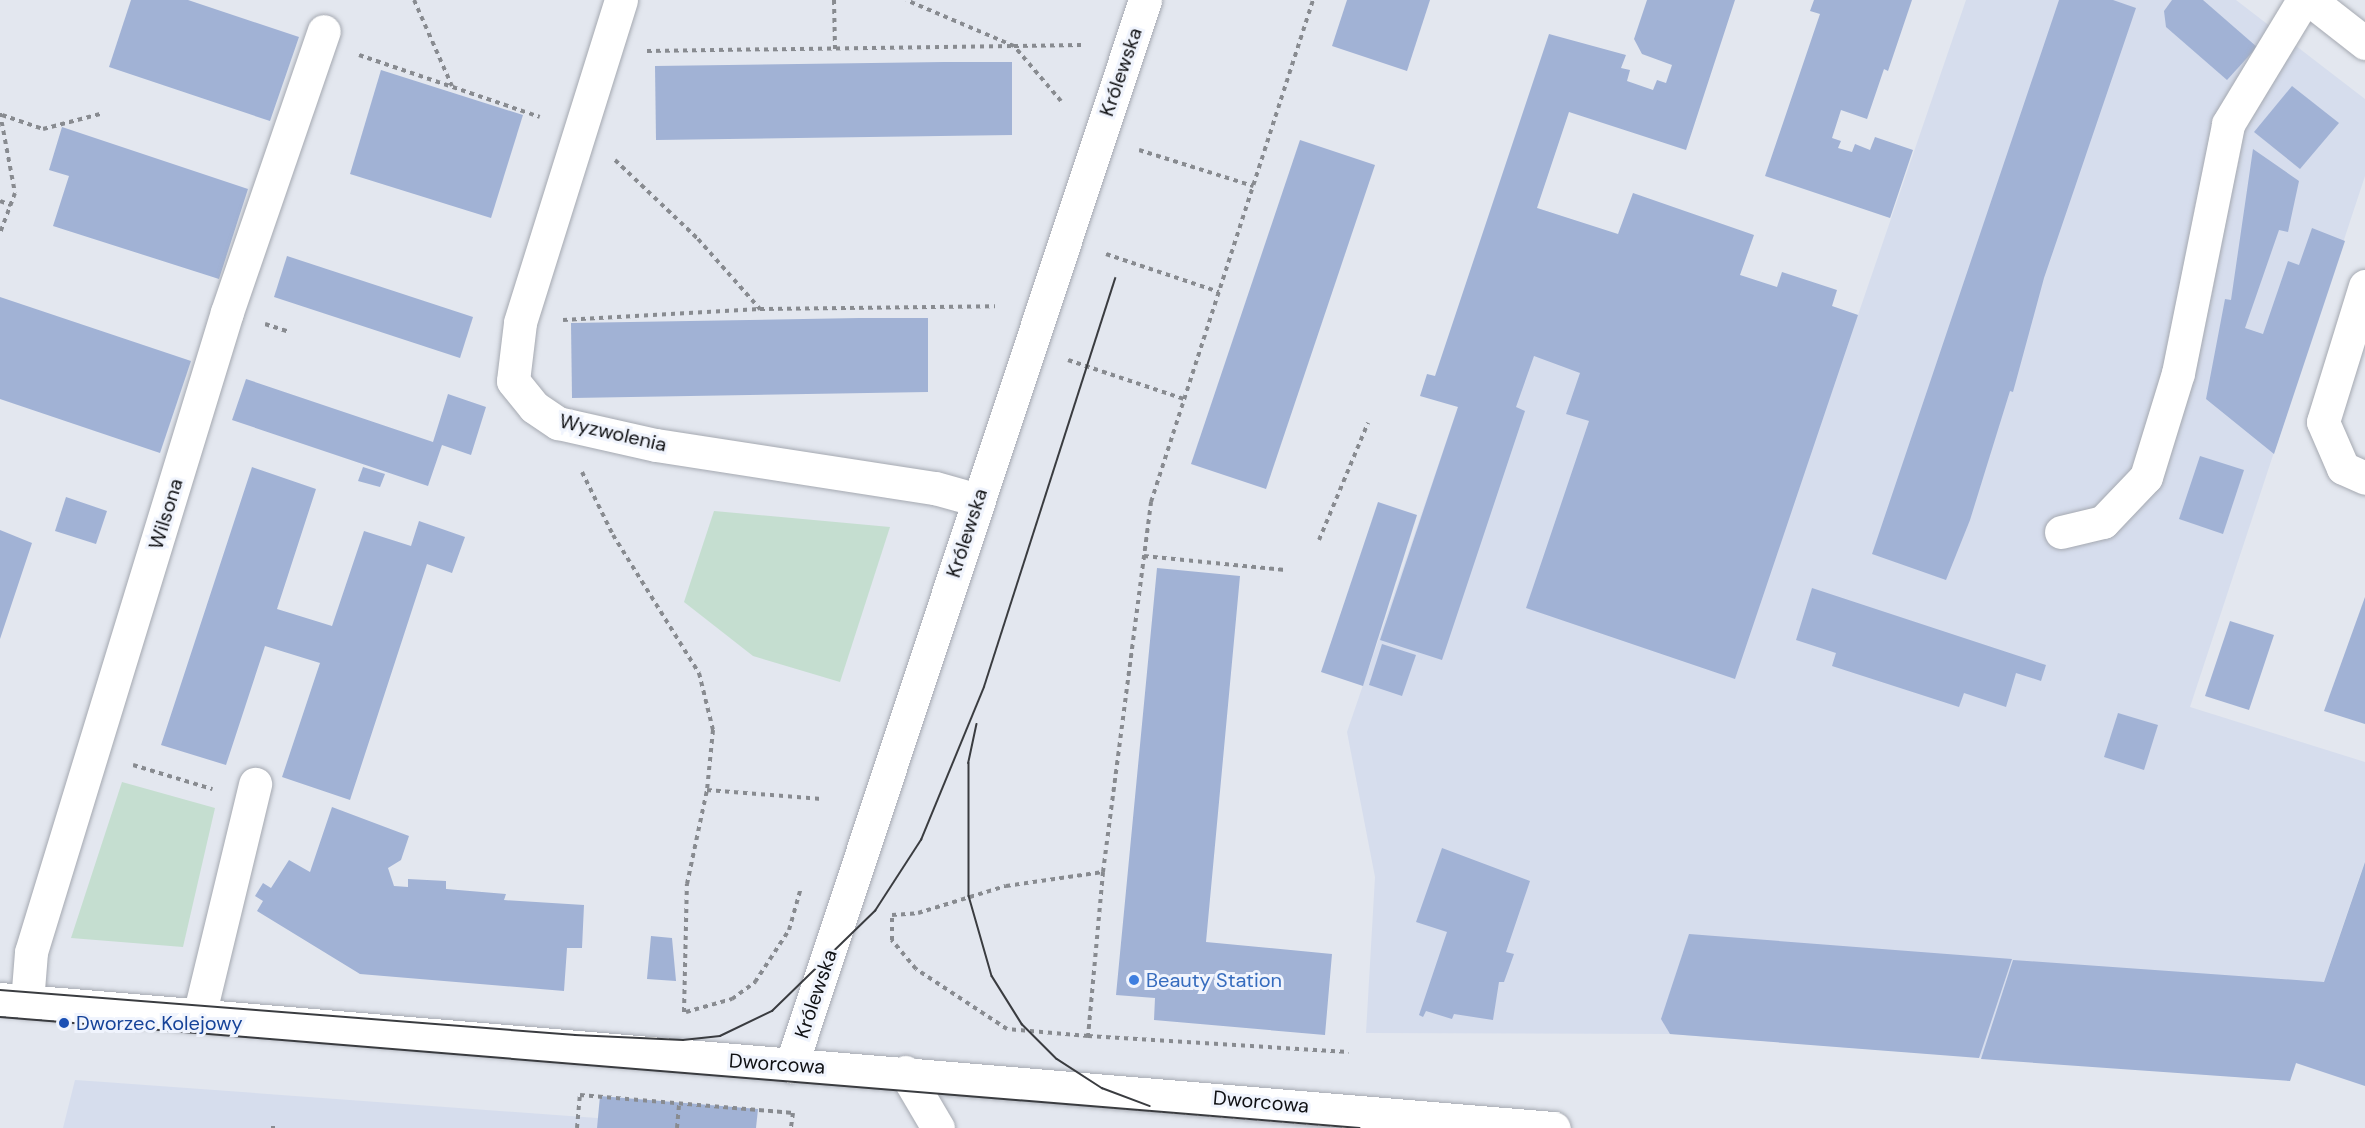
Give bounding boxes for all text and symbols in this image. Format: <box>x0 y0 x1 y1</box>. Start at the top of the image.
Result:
street label: Królewska <box>1095 25 1147 119</box>
street label: Wyzwolenia <box>557 409 669 457</box>
street label: Wilsona <box>144 476 188 552</box>
street label: Królewska <box>941 485 993 581</box>
street label: Królewska <box>790 947 842 1041</box>
place label: Beauty Station <box>1146 968 1282 992</box>
marker: Beauty Station <box>1127 973 1141 987</box>
place label: Dworzec Kolejowy <box>76 1011 243 1035</box>
marker: Dworzec Kolejowy <box>57 1016 71 1030</box>
street label: Dworcowa <box>728 1049 826 1079</box>
street label: Dworcowa <box>1212 1086 1310 1118</box>

